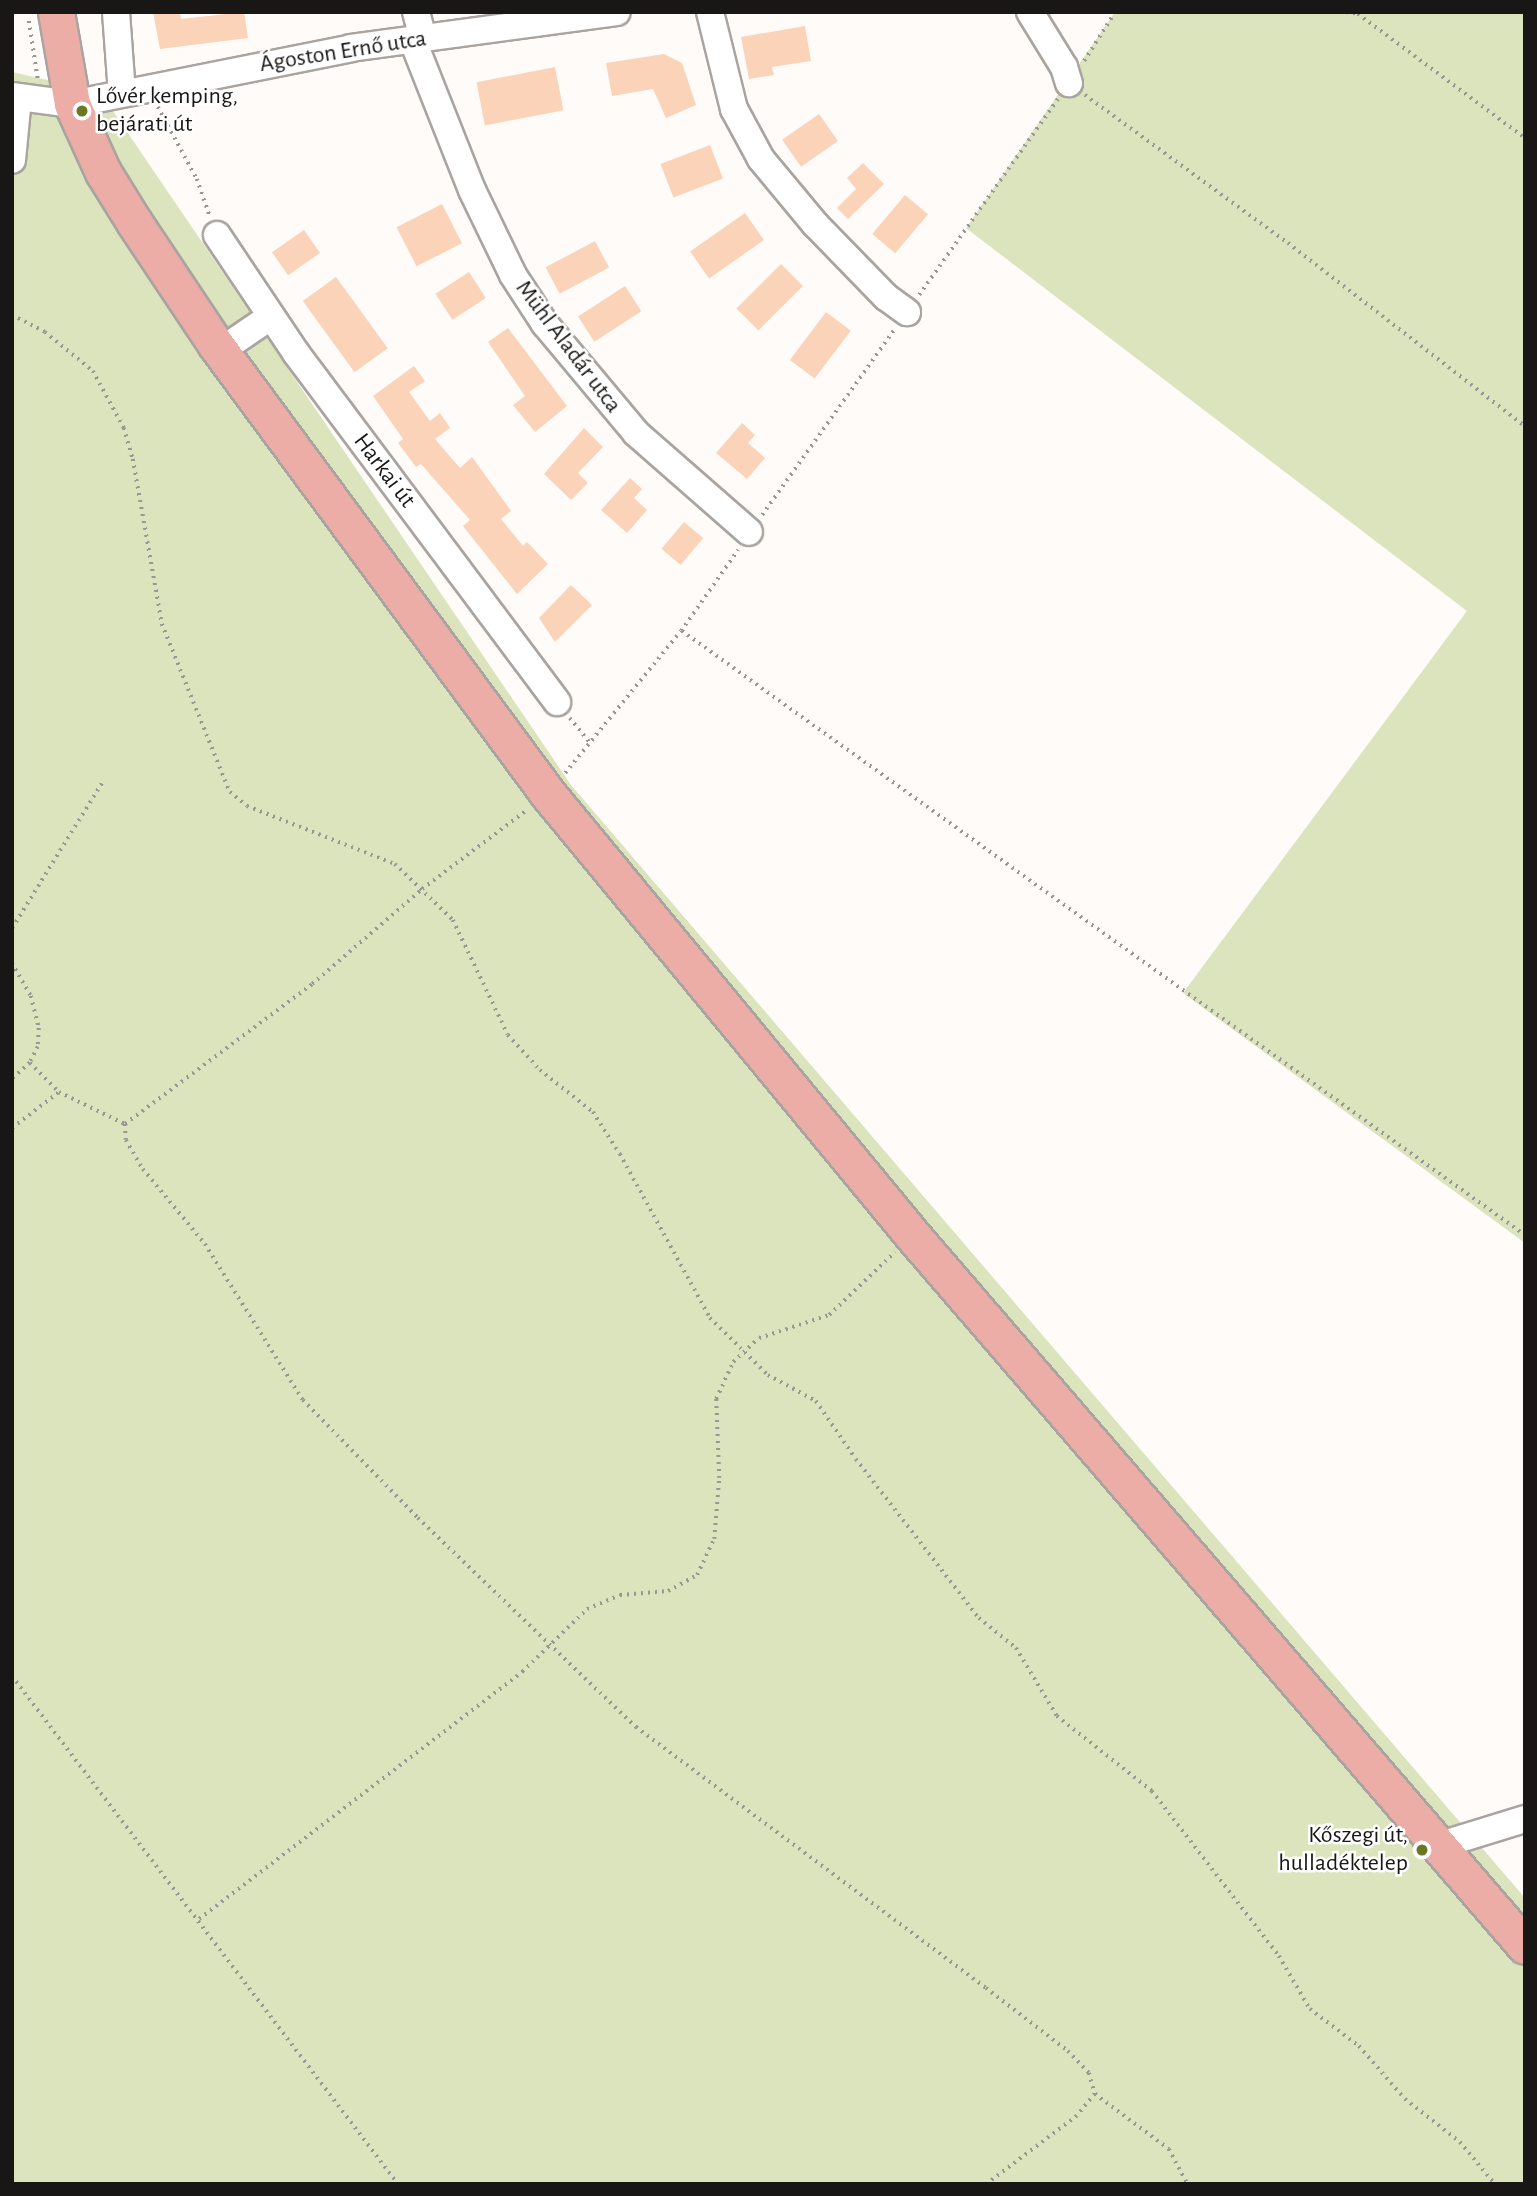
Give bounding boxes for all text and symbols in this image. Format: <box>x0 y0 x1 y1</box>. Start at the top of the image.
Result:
street label: Ágoston Ernő utca <box>258 25 428 79</box>
place label: Lővér kemping, bejárati út <box>96 83 238 139</box>
marker: Lővér kemping, bejárati út <box>74 103 90 119</box>
street label: Mühl Aladár utca <box>509 275 627 419</box>
street label: Harkai út <box>347 428 421 514</box>
place label: Kőszegi út, hulladéktelep <box>1278 1822 1408 1878</box>
marker: Kőszegi út, hulladéktelep <box>1414 1842 1430 1858</box>

